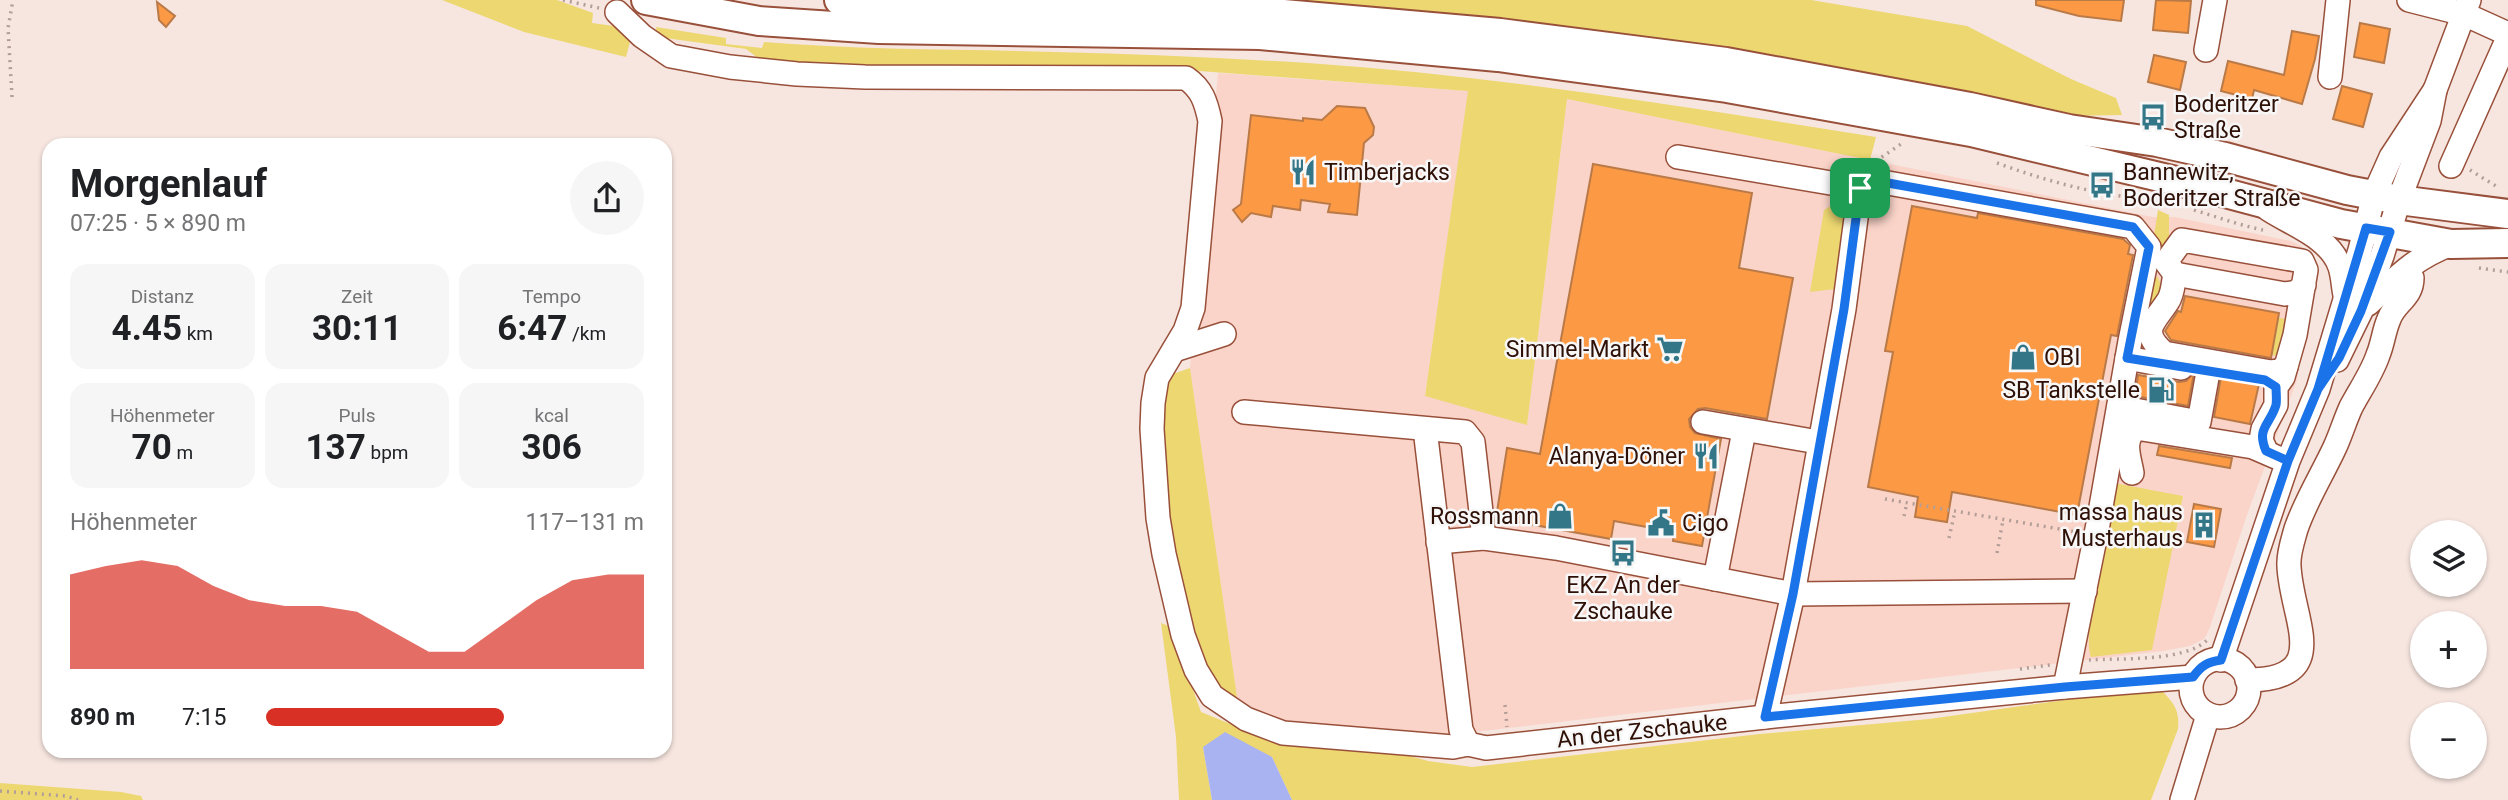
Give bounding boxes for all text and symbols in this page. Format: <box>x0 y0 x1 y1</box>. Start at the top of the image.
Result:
place label: Boderitzer Straße <box>2174 91 2279 144</box>
bus stop icon: Boderitzer Straße <box>2138 102 2168 132</box>
restaurant icon: Timberjacks <box>1288 157 1318 187</box>
pin <box>1830 158 1890 218</box>
place label: Timberjacks <box>1324 159 1450 186</box>
place label: Bannewitz, Boderitzer Straße <box>2123 159 2300 212</box>
button: share <box>570 161 644 235</box>
text: Morgenlauf <box>70 162 267 206</box>
icon: arrive <box>1841 169 1879 207</box>
bus stop icon: Bannewitz, Boderitzer Straße <box>2087 170 2117 200</box>
text: 07:25 · 5 × 890 m <box>70 210 246 237</box>
text: Distanz <box>131 285 194 308</box>
text: Zeit <box>341 285 373 308</box>
text: Tempo <box>522 285 581 308</box>
text: 4.45 <box>112 308 182 349</box>
text: 30:11 <box>312 308 402 349</box>
text: 6:47 <box>497 308 567 349</box>
text: km <box>182 322 213 345</box>
text: /km <box>567 322 606 345</box>
supermarket icon: Simmel-Markt <box>1655 334 1685 364</box>
place label: Simmel-Markt <box>1506 336 1649 363</box>
shop icon: OBI <box>2008 342 2038 372</box>
place label: OBI <box>2044 344 2080 371</box>
fuel station icon: SB Tankstelle <box>2146 375 2176 405</box>
place label: SB Tankstelle <box>2002 377 2140 404</box>
text: Höhenmeter <box>110 404 215 427</box>
text: Puls <box>339 404 375 427</box>
text: kcal <box>534 404 569 427</box>
text: 70 <box>132 427 172 468</box>
text: 137 <box>306 427 366 468</box>
text: 306 <box>522 427 582 468</box>
text: m <box>172 441 193 464</box>
text: bpm <box>366 441 408 464</box>
restaurant icon: Alanya-Döner <box>1691 441 1721 471</box>
place label: Alanya-Döner <box>1549 443 1685 470</box>
place label: massa haus Musterhaus <box>2059 499 2183 552</box>
shop icon: Rossmann <box>1545 501 1575 531</box>
place label: Rossmann <box>1430 503 1539 530</box>
public building icon: Cigo <box>1646 508 1676 538</box>
text: Höhenmeter <box>70 509 197 536</box>
text: 117–131 m <box>525 509 644 536</box>
place label: Cigo <box>1682 510 1729 537</box>
building icon: massa haus Musterhaus <box>2189 510 2219 540</box>
map controls <box>2410 520 2487 779</box>
button: layers <box>2410 520 2487 597</box>
bus stop icon: EKZ An der Zschauke <box>1608 538 1638 568</box>
place label: EKZ An der Zschauke <box>1566 572 1680 625</box>
button: + <box>2410 611 2487 688</box>
button: − <box>2410 702 2487 779</box>
text: 890 m <box>70 704 135 731</box>
text: 7:15 <box>182 704 226 731</box>
street label: An der Zschauke <box>1555 709 1729 753</box>

